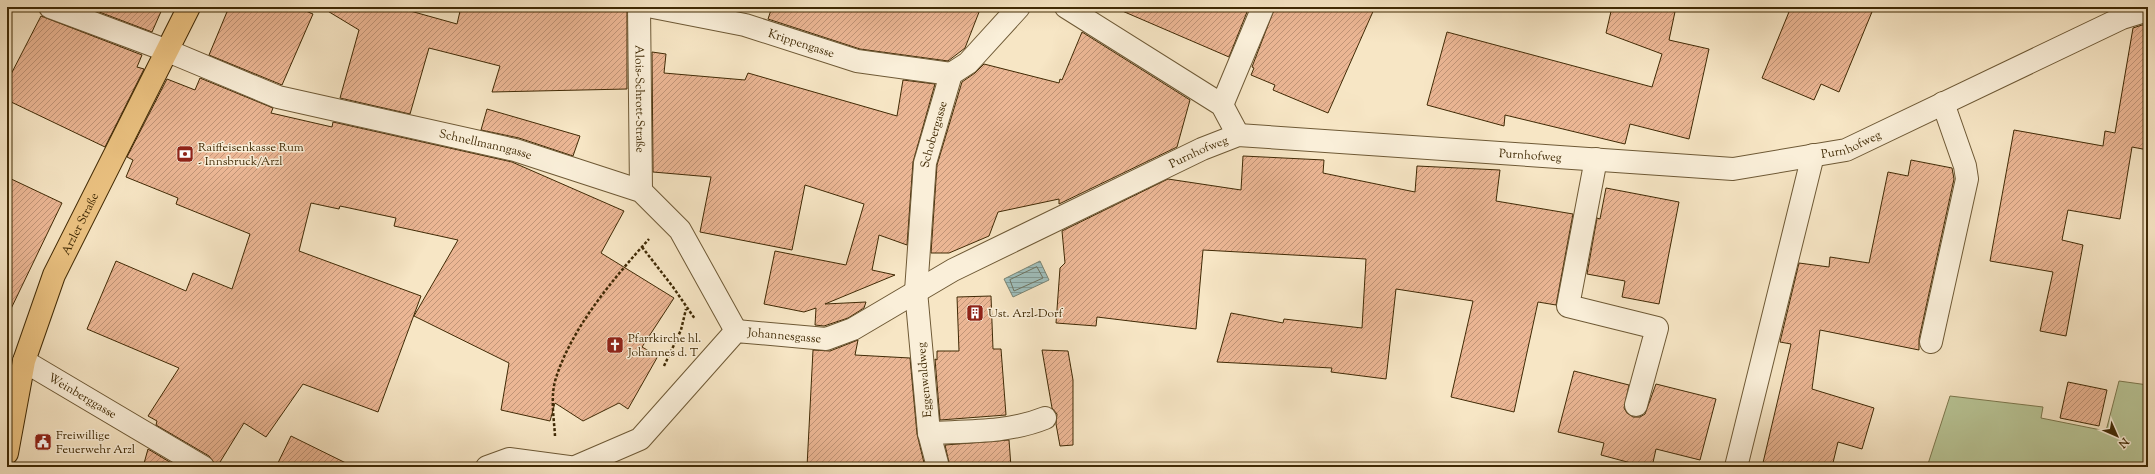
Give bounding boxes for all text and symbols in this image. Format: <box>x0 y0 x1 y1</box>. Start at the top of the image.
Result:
street label: Krippengasse <box>766 25 837 63</box>
street label: Alois-Schrott-Straße <box>629 45 649 153</box>
street label: Schobergasse <box>917 99 953 168</box>
street label: Schnellmanngasse <box>437 125 534 165</box>
street label: Purnhofweg <box>1820 126 1884 164</box>
street label: Purnhofweg <box>1166 132 1231 174</box>
place label: Raiffeisenkasse Rum - Innsbruck/Arzl <box>198 139 304 171</box>
bank icon: Raiffeisenkasse Rum - Innsbruck/Arzl <box>175 144 195 164</box>
street label: Purnhofweg <box>1498 145 1562 167</box>
street label: Arzler Straße <box>57 190 104 259</box>
building icon: Ust. Arzl-Dorf <box>965 303 985 323</box>
place label: Ust. Arzl-Dorf <box>988 305 1064 323</box>
street label: Johannesgasse <box>746 324 822 349</box>
place label: Pfarrkirche hl. Johannes d. T <box>627 330 701 362</box>
church icon: Pfarrkirche hl. Johannes d. T <box>605 335 625 355</box>
street label: Eggenwaldweg <box>913 341 937 418</box>
street label: Weinberggasse <box>44 369 120 424</box>
north arrow <box>2097 416 2137 456</box>
place label: Freiwillige Feuerwehr Arzl <box>56 427 136 459</box>
public building icon: Freiwillige Feuerwehr Arzl <box>33 432 53 452</box>
text: N <box>2114 433 2133 451</box>

